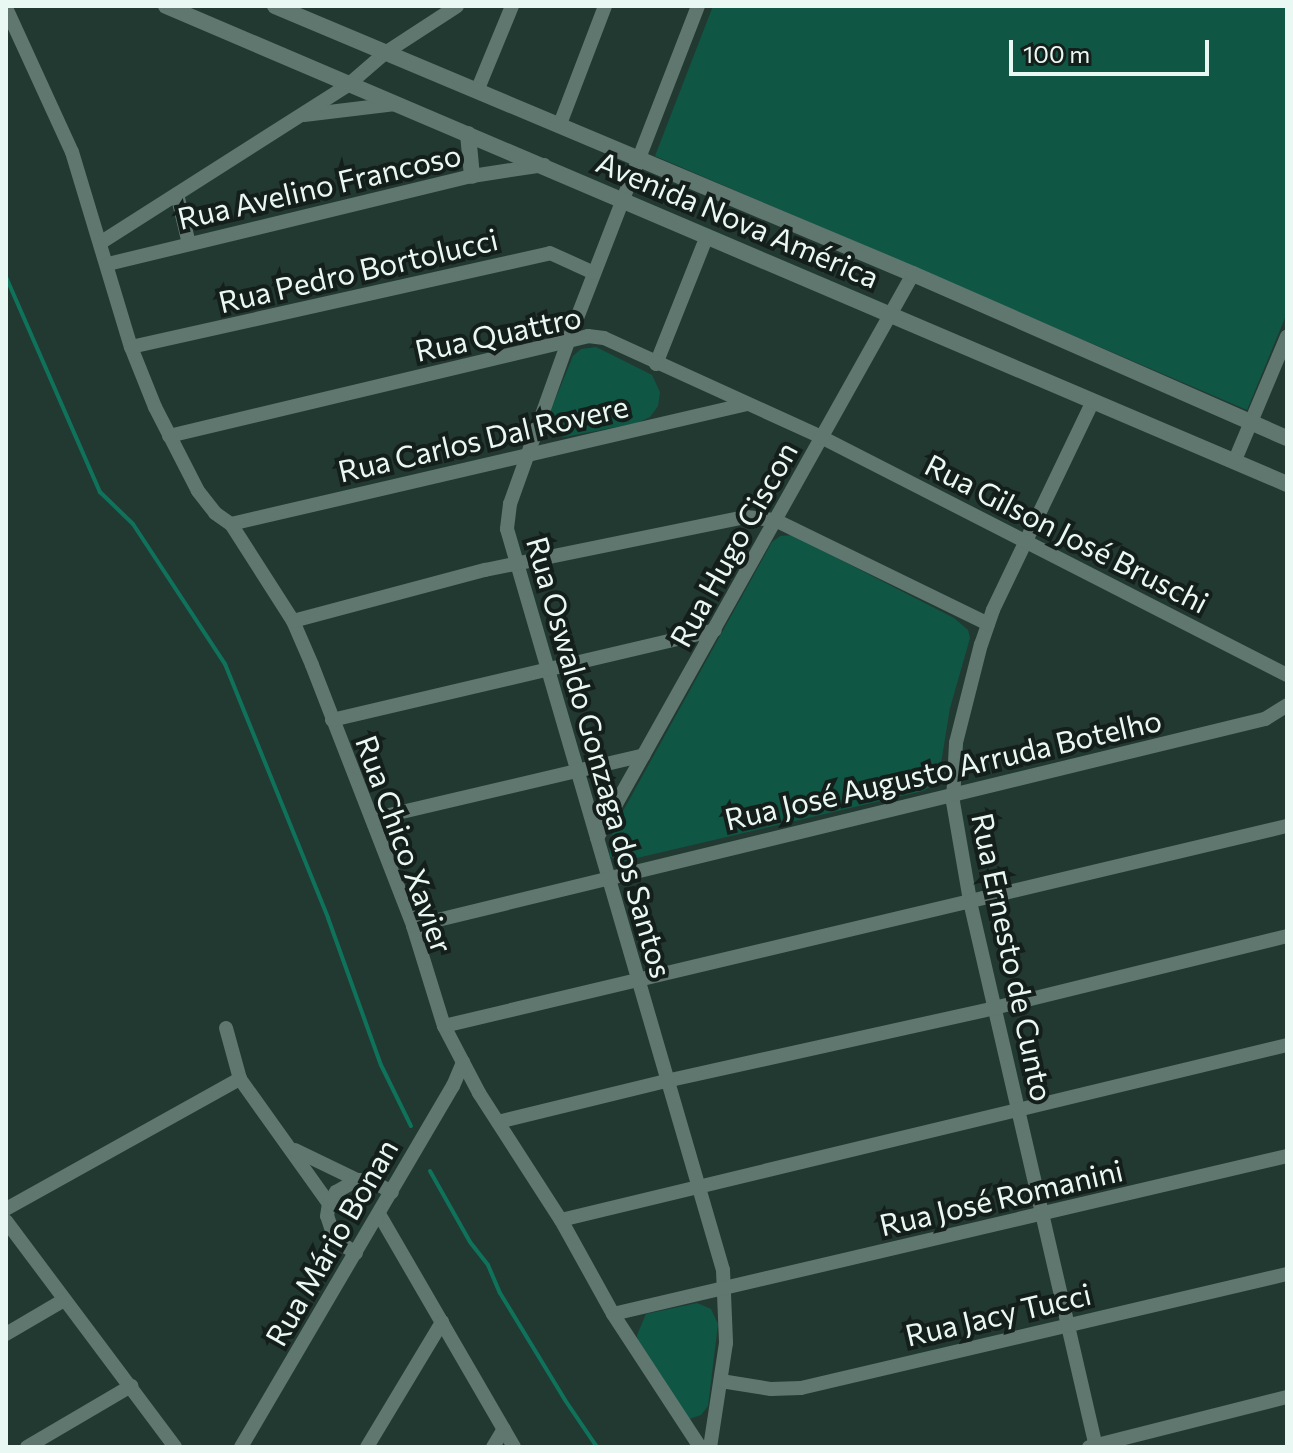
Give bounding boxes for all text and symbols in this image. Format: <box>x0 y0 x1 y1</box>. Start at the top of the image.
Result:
scale bar <box>1013 24 1213 74</box>
text: 100 m <box>1023 39 1090 68</box>
street label: Rua Avelino Francoso <box>174 136 464 236</box>
street label: Avenida Nova América <box>591 143 885 295</box>
street label: Rua Pedro Bortolucci <box>215 220 501 320</box>
street label: Rua Quattro <box>412 298 584 368</box>
street label: Rua Carlos Dal Rovere <box>334 387 632 489</box>
street label: Rua Hugo Ciscon <box>662 435 804 653</box>
street label: Rua Gilson José Bruschi <box>919 446 1215 620</box>
street label: Rua Oswaldo Gonzaga dos Santos <box>520 532 680 982</box>
street label: Rua José Augusto Arruda Botelho <box>721 701 1165 837</box>
street label: Rua Chico Xavier <box>349 730 461 958</box>
street label: Rua Ernesto de Cunto <box>965 810 1061 1104</box>
street label: Rua Mário Bonan <box>257 1132 405 1352</box>
street label: Rua José Romanini <box>876 1152 1126 1242</box>
street label: Rua Jacy Tucci <box>902 1275 1094 1353</box>

